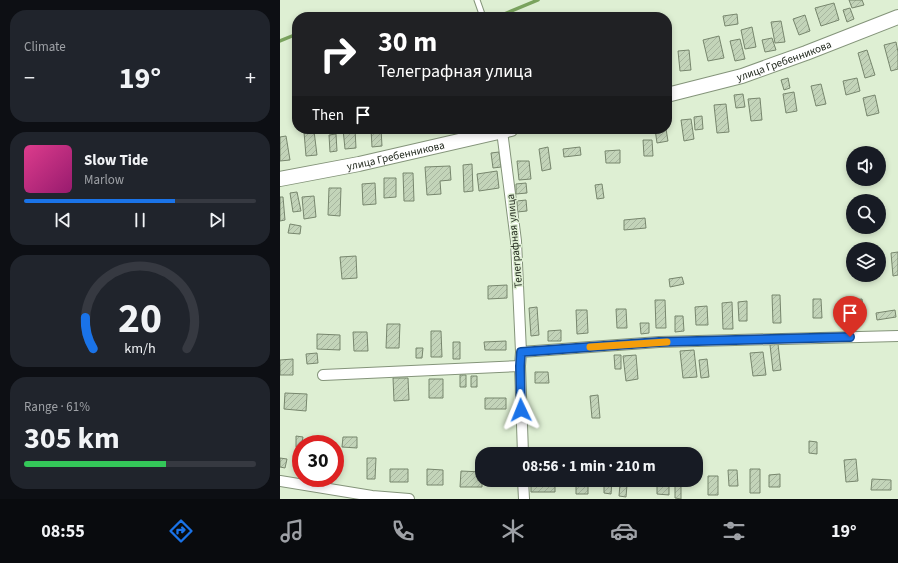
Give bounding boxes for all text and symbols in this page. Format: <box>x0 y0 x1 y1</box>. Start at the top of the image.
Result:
text: 30 m <box>378 22 437 62</box>
icon: right <box>312 28 364 80</box>
street label: улица Гребенникова <box>735 37 834 85</box>
text: Climate <box>24 38 66 56</box>
text: 19° <box>119 57 161 100</box>
text: Телеграфная улица <box>378 59 533 84</box>
text: − <box>24 62 35 94</box>
text: + <box>245 62 256 94</box>
icon: arrive <box>352 104 374 126</box>
text: Then <box>312 105 344 126</box>
street label: улица Гребенникова <box>346 138 446 174</box>
map controls <box>846 146 886 282</box>
button: sound <box>846 146 886 186</box>
text: Slow Tide <box>84 150 148 171</box>
text: Marlow <box>84 171 124 189</box>
street label: Телеграфная улица <box>503 193 526 289</box>
button: search <box>846 194 886 234</box>
icon: previous <box>52 209 74 231</box>
icon: pause <box>129 209 151 231</box>
icon: next <box>206 209 228 231</box>
button: layers <box>846 242 886 282</box>
text: 20 <box>118 288 162 348</box>
pin <box>833 296 867 337</box>
icon: arrive <box>839 302 861 324</box>
text: km/h <box>124 337 156 358</box>
position arrow <box>500 389 542 431</box>
text: Range · 61% <box>24 398 90 416</box>
text: 305 km <box>24 417 120 460</box>
speed limit sign: 30 <box>292 435 344 487</box>
text: 08:56 · 1 min · 210 m <box>522 456 656 477</box>
icon: directions <box>167 517 195 545</box>
icon: music <box>278 517 306 545</box>
icon: phone <box>389 517 417 545</box>
icon: climate <box>499 517 527 545</box>
icon: car <box>610 517 638 545</box>
icon: filters <box>720 517 748 545</box>
text: 08:55 <box>41 519 85 544</box>
text: 19° <box>831 519 857 544</box>

